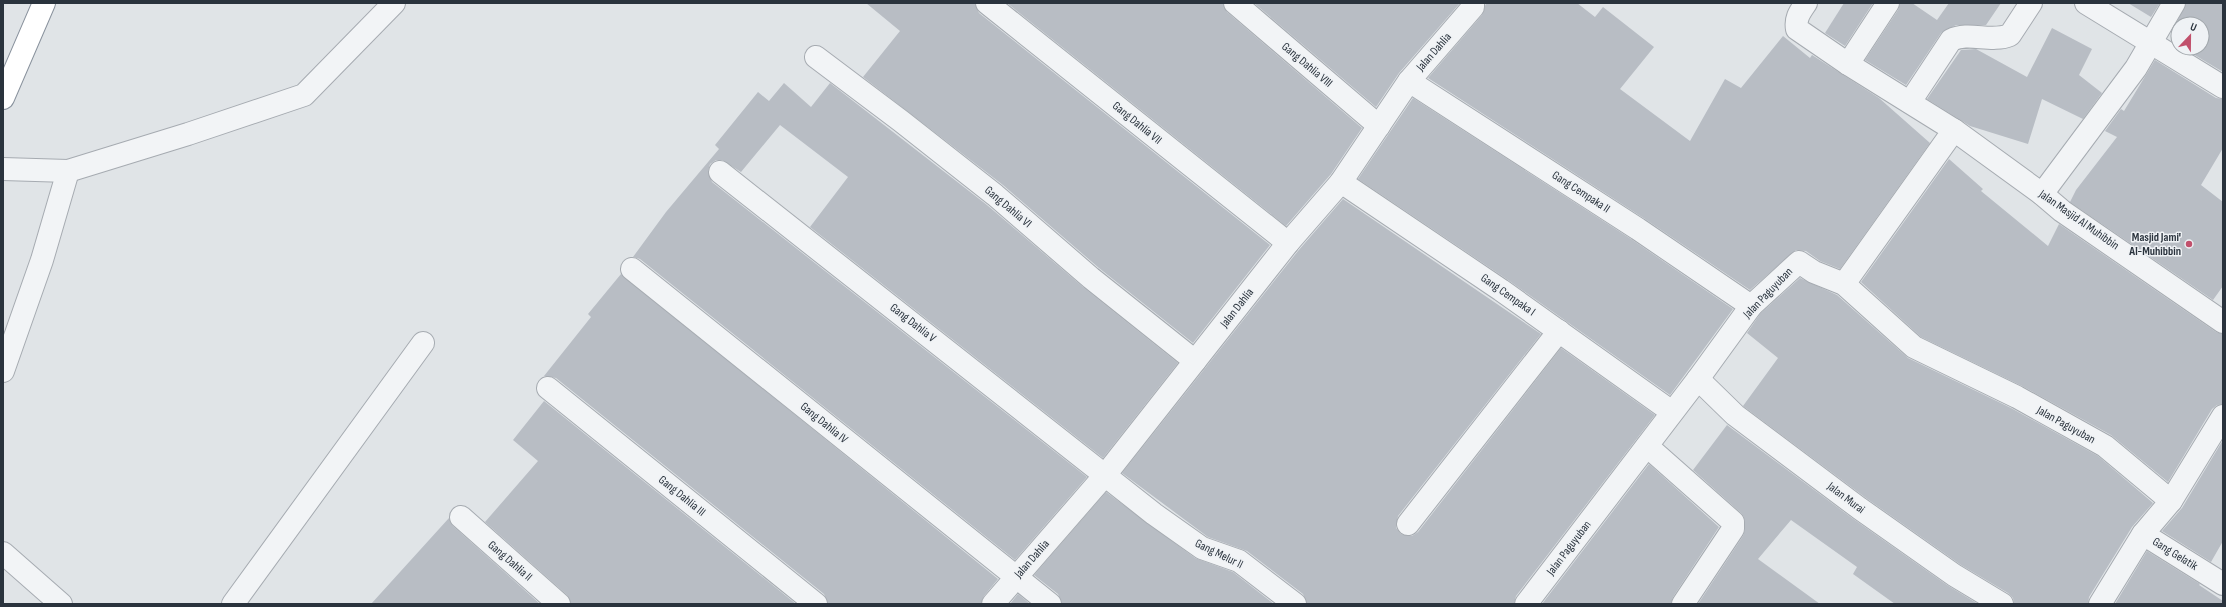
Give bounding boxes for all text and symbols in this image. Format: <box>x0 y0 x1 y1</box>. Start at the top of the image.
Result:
north arrow <box>2170 16 2210 56</box>
text: U <box>2188 20 2199 34</box>
street label: Jalan Dahlia <box>1413 29 1455 75</box>
street label: Gang Dahlia VIII <box>1278 39 1336 91</box>
street label: Gang Dahlia VII <box>1109 98 1165 148</box>
street label: Gang Cempaka II <box>1549 168 1613 216</box>
street label: Gang Dahlia VI <box>981 183 1035 231</box>
street label: Jalan Masjid Al Muhibbin <box>2035 186 2122 253</box>
place label: Masjid Jami' Al-Muhibbin <box>2128 230 2181 259</box>
marker: Masjid Jami' Al-Muhibbin <box>2184 239 2194 249</box>
street label: Jalan Paguyuban <box>1739 265 1796 322</box>
street label: Gang Cempaka I <box>1478 271 1538 319</box>
street label: Jalan Dahlia <box>1216 285 1257 331</box>
street label: Gang Dahlia V <box>887 300 940 346</box>
street label: Gang Dahlia IV <box>797 399 851 447</box>
street label: Jalan Paguyuban <box>2033 402 2098 447</box>
street label: Gang Dahlia III <box>655 472 709 520</box>
street label: Jalan Murai <box>1823 478 1868 517</box>
street label: Jalan Paguyuban <box>1543 518 1594 579</box>
street label: Gang Gelatik <box>2150 534 2201 574</box>
street label: Jalan Dahlia <box>1011 536 1053 582</box>
street label: Gang Melur II <box>1192 536 1246 572</box>
street label: Gang Dahlia II <box>485 538 535 584</box>

